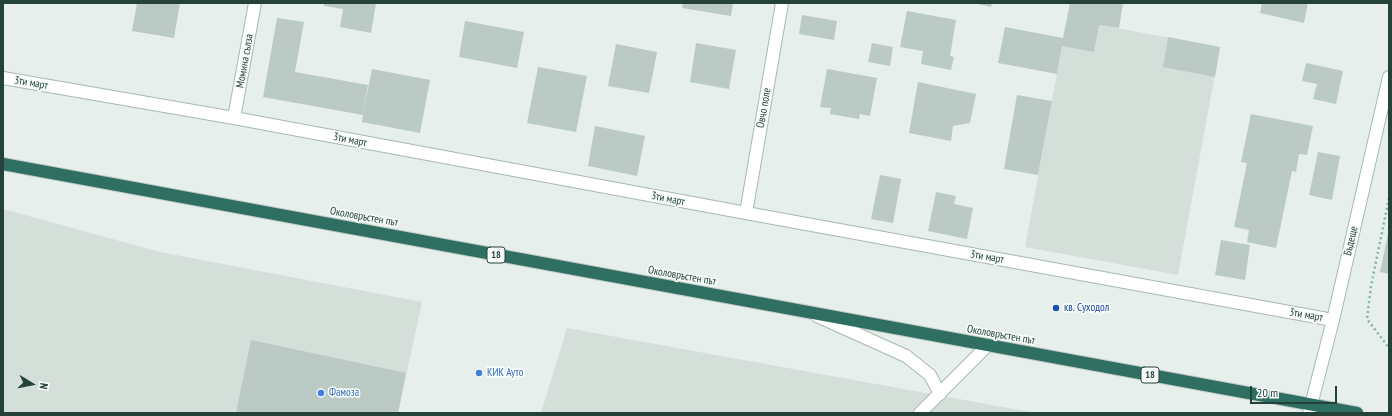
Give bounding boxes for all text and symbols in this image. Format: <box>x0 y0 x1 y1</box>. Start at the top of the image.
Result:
street label: Момина сълза <box>234 33 256 89</box>
street label: 3ти март <box>13 74 49 92</box>
street label: Овчо поле <box>754 87 774 129</box>
street label: 3ти март <box>332 130 368 150</box>
street label: 3ти март <box>650 189 686 209</box>
street label: Околовръстен път <box>329 205 399 229</box>
street label: Бъдеще <box>1341 225 1361 257</box>
road number: 18 <box>487 247 505 263</box>
street label: 3ти март <box>969 248 1005 266</box>
street label: Околовръстен път <box>647 264 717 288</box>
place label: кв. Суходол <box>1064 301 1109 315</box>
marker: кв. Суходол <box>1051 303 1061 313</box>
street label: 3ти март <box>1288 306 1324 324</box>
street label: Околовръстен път <box>966 323 1036 347</box>
north arrow <box>12 364 52 404</box>
place label: КИК Ауто <box>487 366 523 380</box>
road number: 18 <box>1141 367 1159 383</box>
marker: КИК Ауто <box>474 368 484 378</box>
scale bar <box>1252 378 1339 404</box>
text: N <box>36 382 51 390</box>
text: 20 m <box>1257 385 1278 400</box>
place label: Фамоза <box>329 386 359 400</box>
marker: Фамоза <box>316 388 326 398</box>

